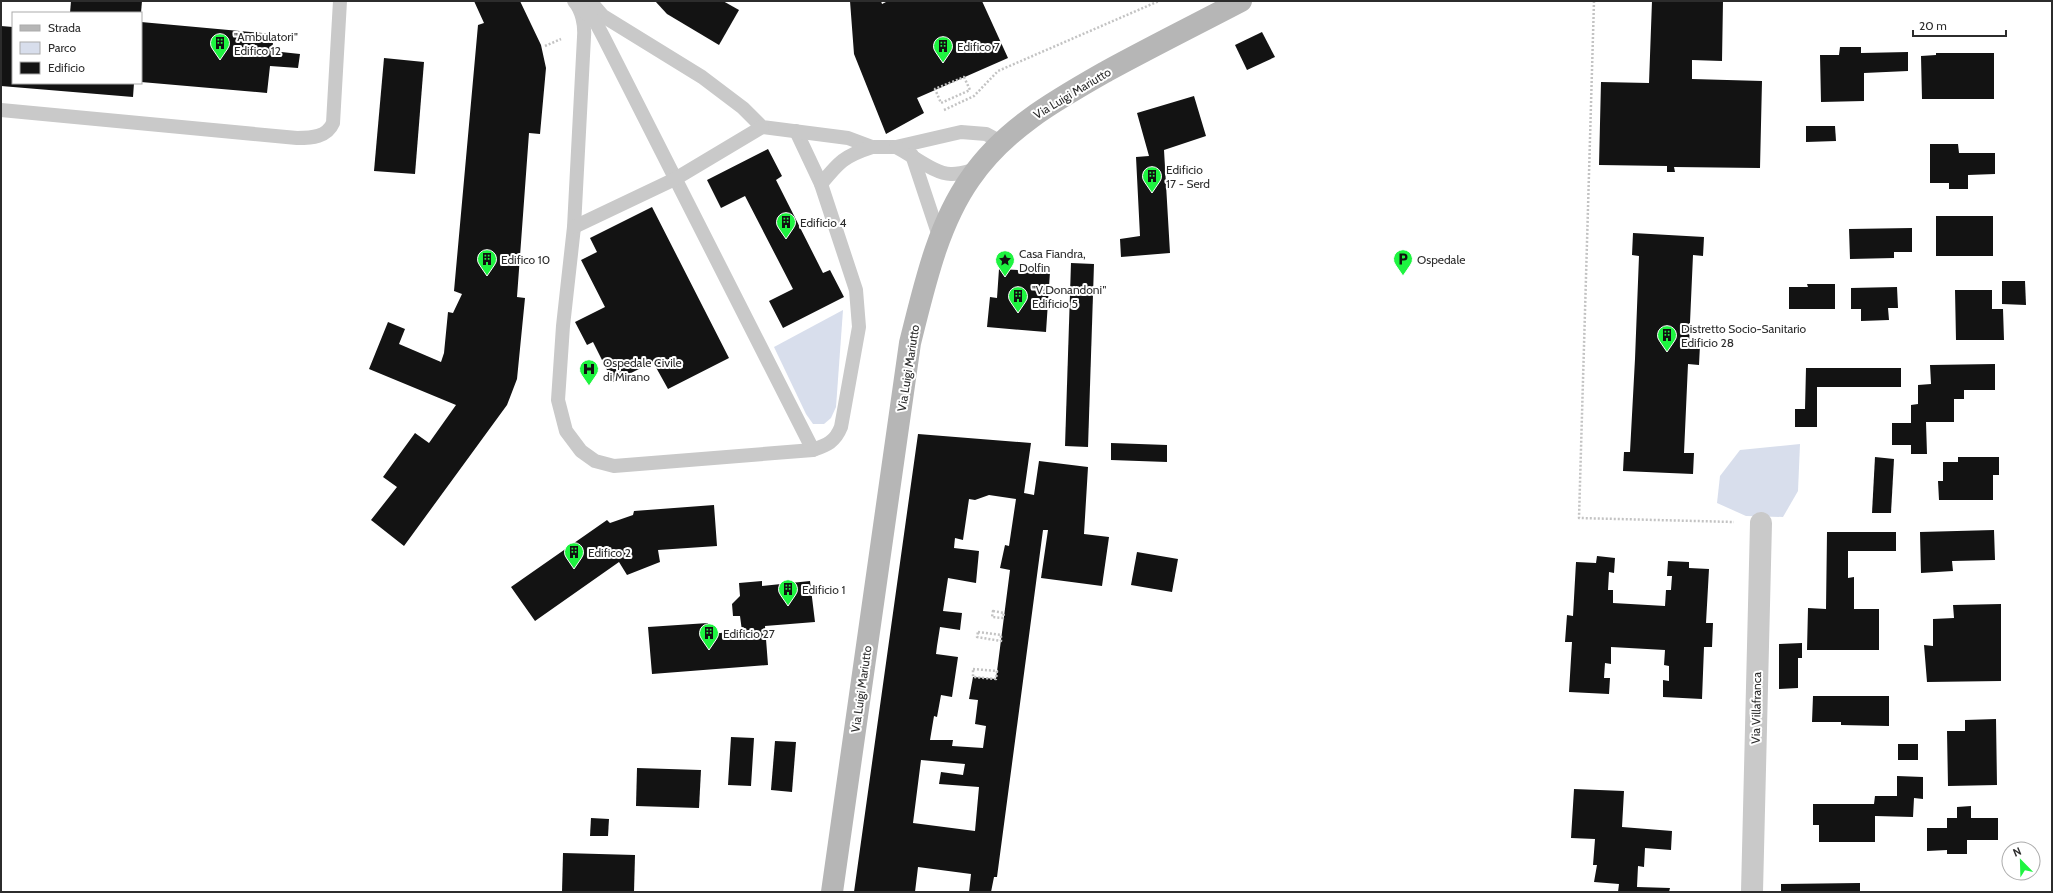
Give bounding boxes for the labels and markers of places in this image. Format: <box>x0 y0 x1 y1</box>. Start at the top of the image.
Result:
place label: "Ambulatori" Edifico 12 <box>234 29 298 58</box>
building icon: "Ambulatori" Edifico 12 <box>209 32 231 60</box>
building icon: Edifico 7 <box>932 35 954 63</box>
place label: Edifico 7 <box>957 39 1000 54</box>
place label: Edificio 17 - Serd <box>1166 162 1210 191</box>
building icon: Edificio 17 - Serd <box>1141 165 1163 193</box>
building icon: Edificio 4 <box>775 211 797 239</box>
place label: Edificio 4 <box>800 215 846 230</box>
place label: Casa Fiandra, Dolfin <box>1019 246 1086 275</box>
building icon: Edifico 10 <box>476 248 498 276</box>
parking icon: Ospedale <box>1392 248 1414 276</box>
place icon: Casa Fiandra, Dolfin <box>994 249 1016 277</box>
place label: Edifico 10 <box>501 252 550 267</box>
place label: Ospedale <box>1417 252 1465 267</box>
place label: "V.Donandoni" Edificio 5 <box>1032 282 1106 311</box>
building icon: "V.Donandoni" Edificio 5 <box>1007 285 1029 313</box>
place label: Distretto Socio-Sanitario Edificio 28 <box>1681 321 1807 350</box>
building icon: Distretto Socio-Sanitario Edificio 28 <box>1656 324 1678 352</box>
place label: Ospedale Civile di Mirano <box>603 355 682 384</box>
hospital icon: Ospedale Civile di Mirano <box>578 358 600 386</box>
building icon: Edifico 2 <box>563 541 585 569</box>
place label: Edifico 2 <box>588 545 631 560</box>
building icon: Edificio 1 <box>777 578 799 606</box>
place label: Edificio 1 <box>802 582 845 597</box>
building icon: Edificio 27 <box>698 622 720 650</box>
place label: Edificio 27 <box>723 626 775 641</box>

